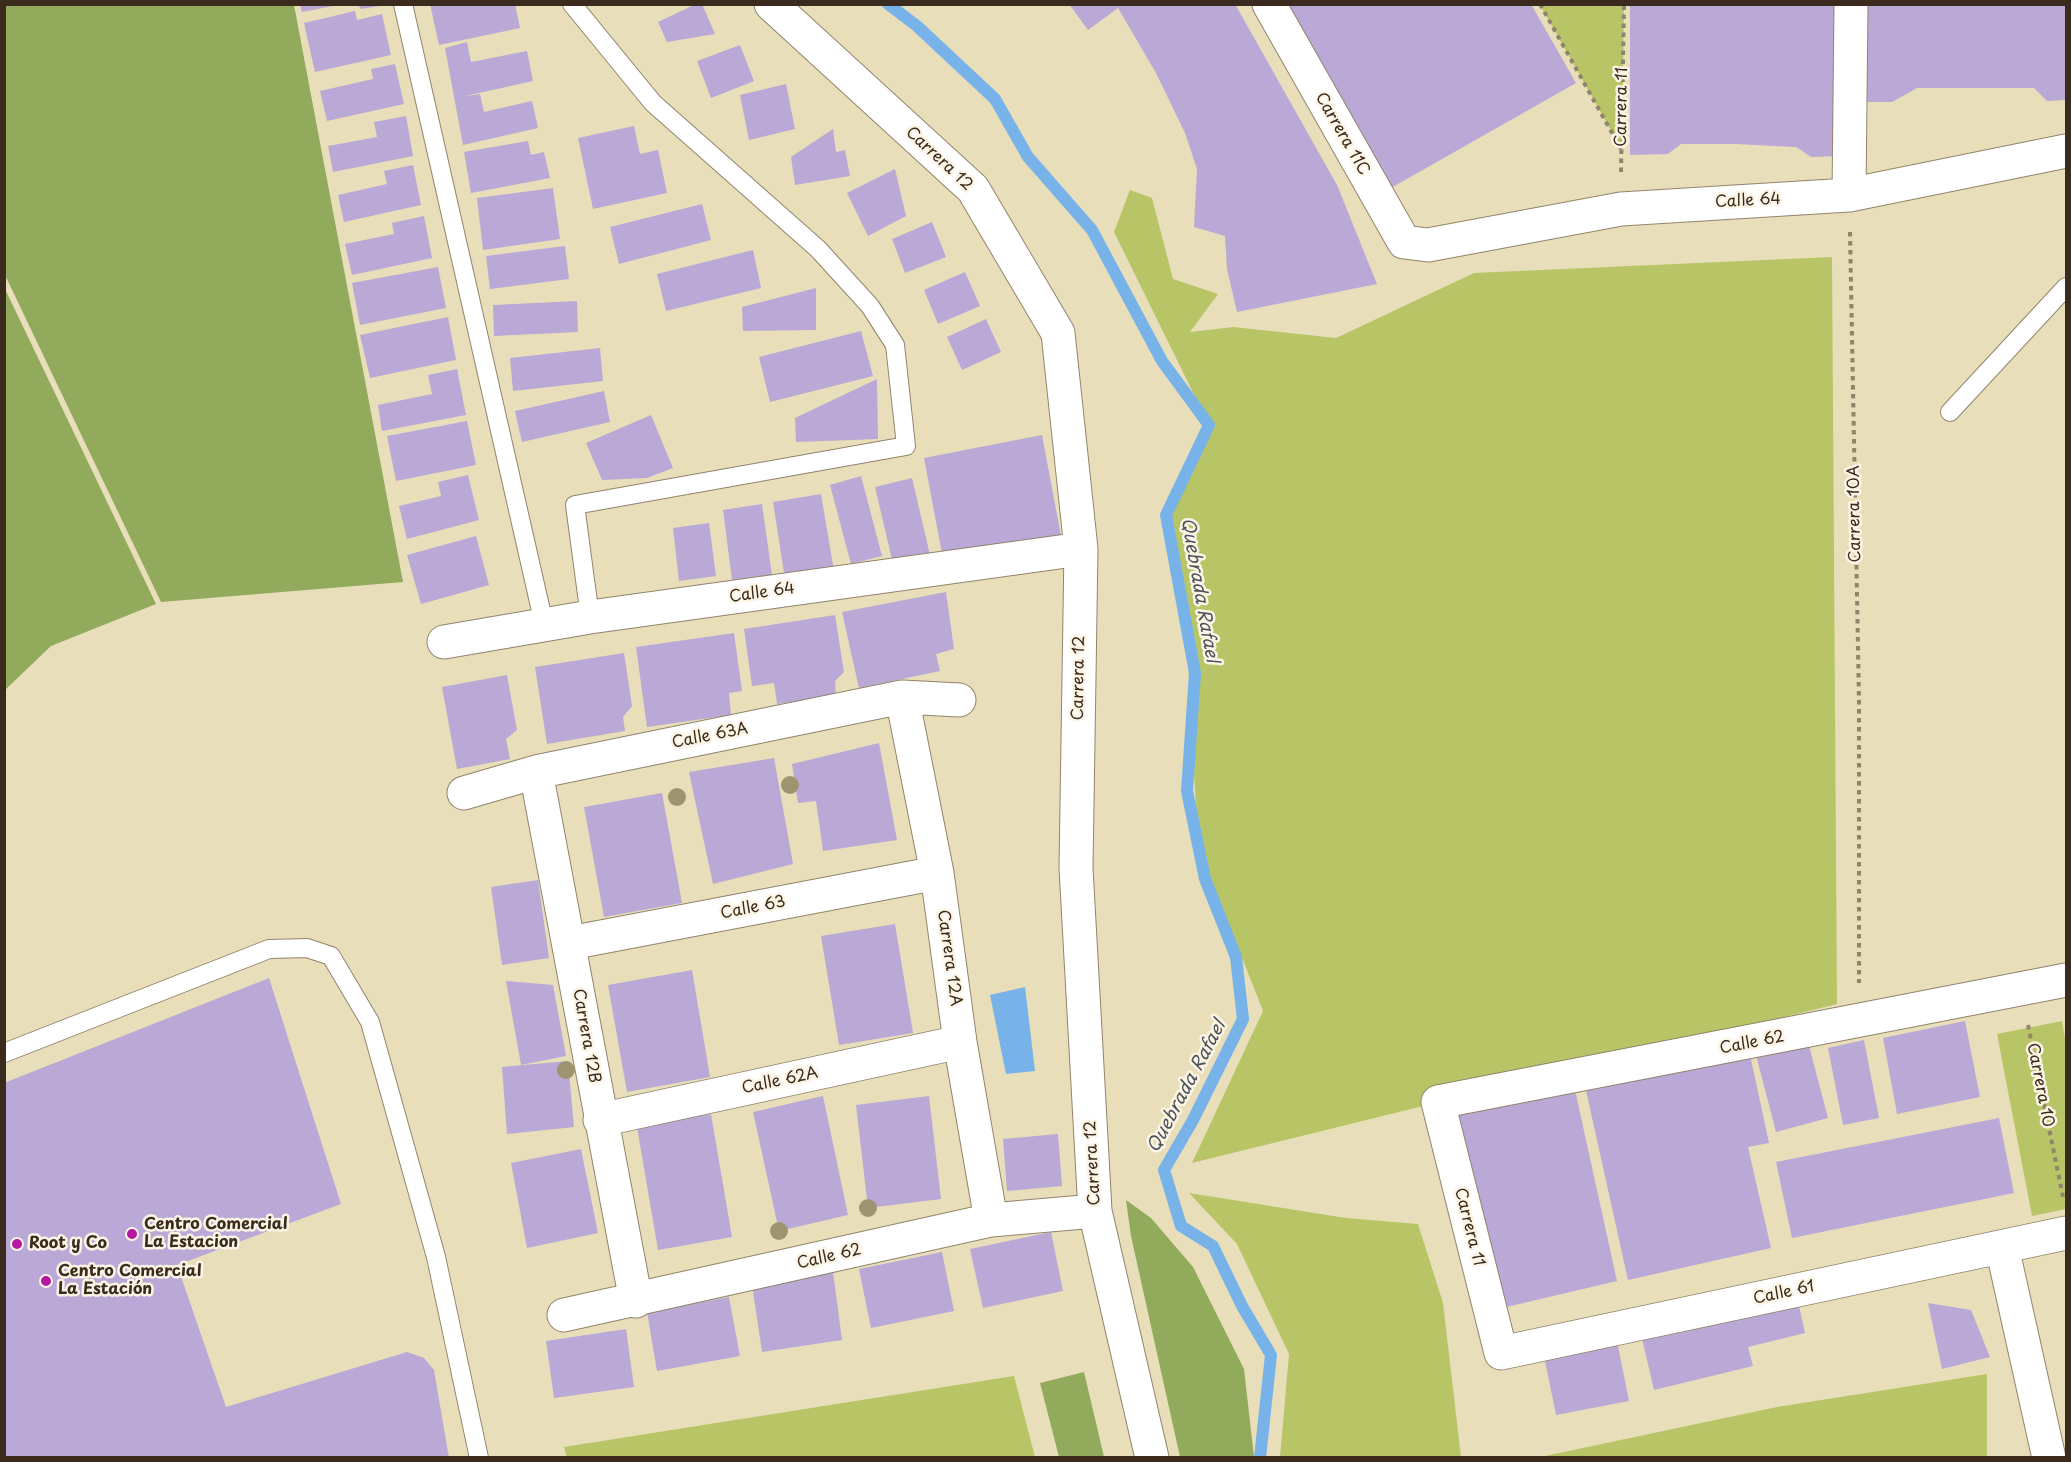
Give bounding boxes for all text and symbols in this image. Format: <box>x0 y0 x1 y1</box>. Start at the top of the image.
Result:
street label: Carrera 11 <box>1612 67 1632 147</box>
street label: Carrera 11C <box>1311 89 1373 179</box>
street label: Carrera 12 <box>901 123 977 195</box>
street label: Calle 64 <box>1715 190 1781 212</box>
street label: Carrera 10A <box>1845 465 1865 563</box>
water label: Quebrada Rafael <box>1176 516 1222 664</box>
street label: Calle 64 <box>728 579 796 607</box>
street label: Carrera 12 <box>1069 635 1089 721</box>
street label: Calle 63A <box>670 719 750 753</box>
street label: Calle 63 <box>719 892 787 924</box>
street label: Carrera 12A <box>933 909 965 1007</box>
street label: Carrera 12B <box>568 987 604 1085</box>
water label: Quebrada Rafael <box>1143 1017 1231 1157</box>
street label: Calle 62 <box>1718 1027 1786 1059</box>
street label: Carrera 10 <box>2022 1041 2058 1129</box>
street label: Calle 62A <box>740 1064 820 1098</box>
street label: Carrera 12 <box>1081 1120 1105 1206</box>
street label: Carrera 11 <box>1450 1186 1488 1268</box>
place label: Centro Comercial La Estacion <box>144 1215 288 1253</box>
marker: Centro Comercial La Estacion <box>125 1227 139 1241</box>
place label: Root y Co <box>29 1234 107 1254</box>
marker: Root y Co <box>10 1237 24 1251</box>
street label: Calle 62 <box>795 1240 863 1274</box>
place label: Centro Comercial La Estación <box>58 1262 202 1300</box>
marker: Centro Comercial La Estación <box>39 1274 53 1288</box>
street label: Calle 61 <box>1752 1277 1816 1309</box>

